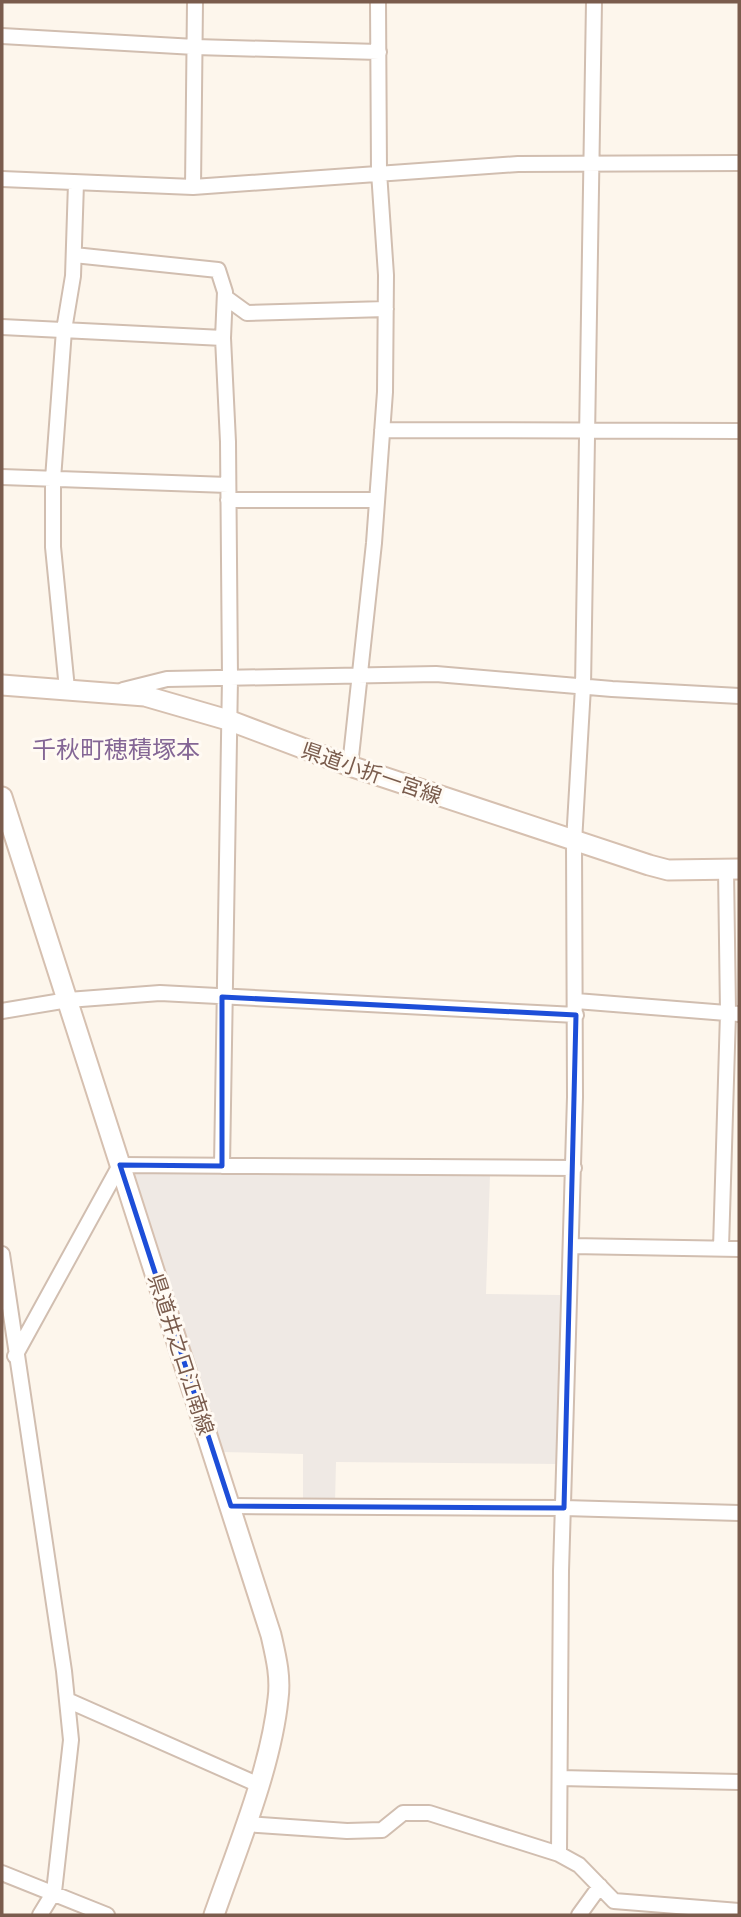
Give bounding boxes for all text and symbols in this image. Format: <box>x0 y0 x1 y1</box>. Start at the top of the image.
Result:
district label: 千秋町穂積塚本 <box>32 734 200 763</box>
street label: 県道小折一宮線 <box>298 736 446 808</box>
street label: 県道井之口江南線 <box>144 1270 220 1438</box>

